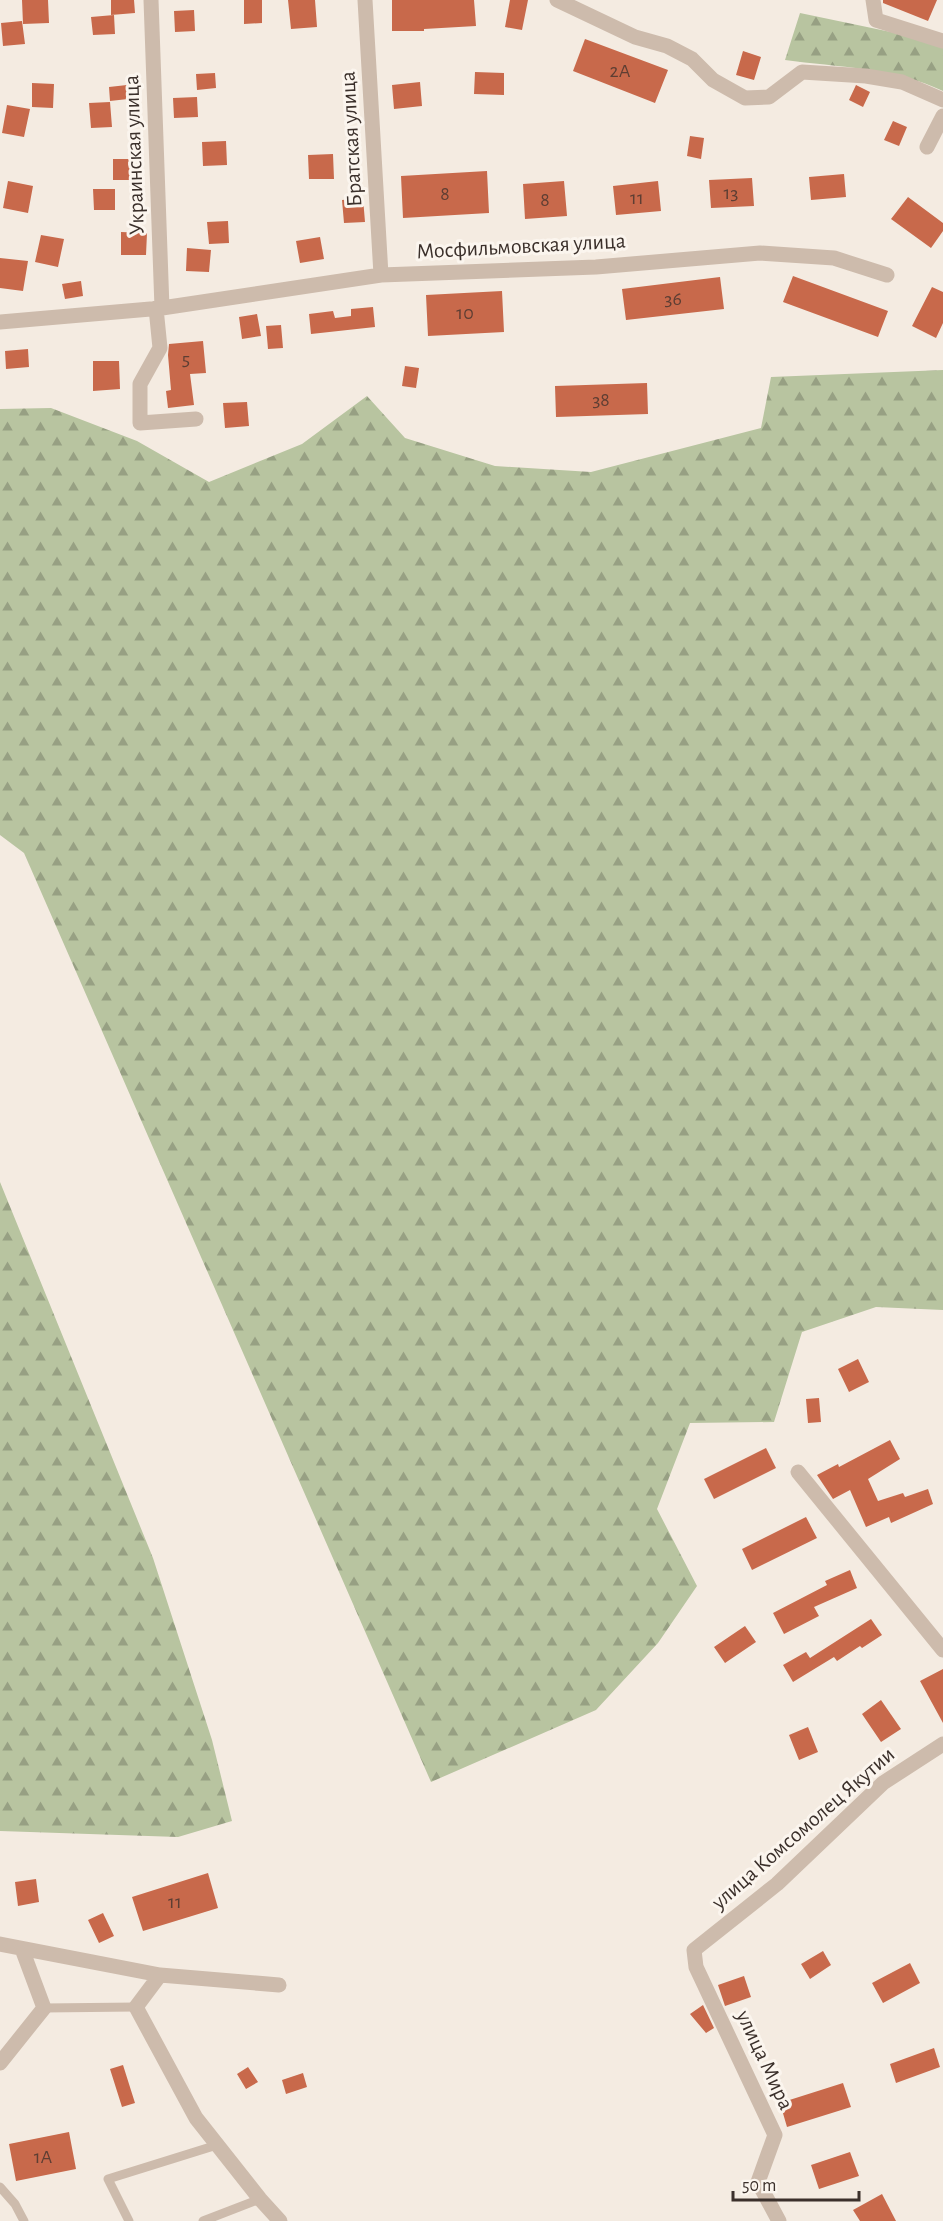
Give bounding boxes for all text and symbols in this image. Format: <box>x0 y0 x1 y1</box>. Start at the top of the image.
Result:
house number: 2А <box>610 61 631 81</box>
street label: Братская улица <box>336 71 366 207</box>
street label: Украинская улица <box>120 75 148 235</box>
house number: 13 <box>723 183 739 203</box>
house number: 8 <box>440 184 450 204</box>
house number: 11 <box>630 188 644 208</box>
house number: 8 <box>540 190 550 210</box>
street label: Мосфильмовская улица <box>416 230 626 262</box>
house number: 36 <box>664 289 682 309</box>
house number: 10 <box>456 303 474 323</box>
house number: 5 <box>182 349 190 369</box>
house number: 38 <box>592 390 610 410</box>
street label: улица Комсомолец Якутии <box>707 1743 899 1914</box>
house number: 11 <box>168 1892 182 1912</box>
street label: улица Мира <box>732 2006 798 2113</box>
house number: 1А <box>34 2147 53 2167</box>
scale bar <box>733 2164 859 2202</box>
text: 50 m <box>742 2177 776 2195</box>

